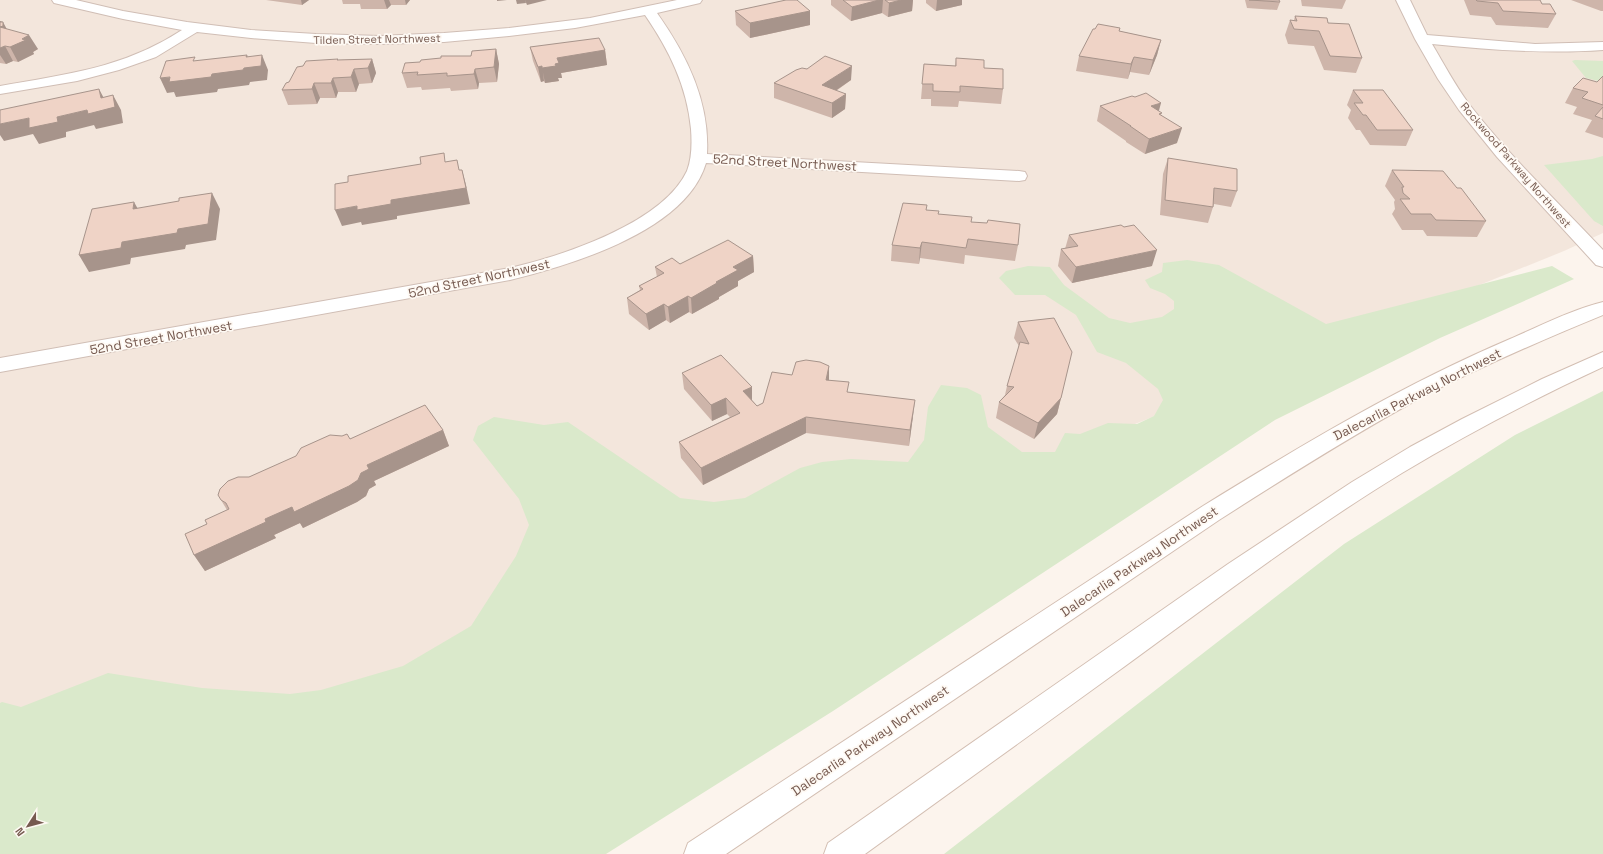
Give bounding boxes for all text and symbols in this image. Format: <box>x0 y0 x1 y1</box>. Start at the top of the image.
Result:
street label: Tilden Street Northwest <box>313 31 441 47</box>
street label: Rockwood Parkway Northwest <box>1458 99 1574 231</box>
street label: 52nd Street Northwest <box>712 150 858 175</box>
street label: 52nd Street Northwest <box>407 255 552 302</box>
street label: 52nd Street Northwest <box>89 317 234 358</box>
street label: Dalecarlia Parkway Northwest <box>1330 345 1504 444</box>
street label: Dalecarlia Parkway Northwest <box>1057 502 1221 621</box>
street label: Dalecarlia Parkway Northwest <box>788 681 952 800</box>
north arrow <box>8 806 48 846</box>
text: N <box>12 825 28 839</box>

